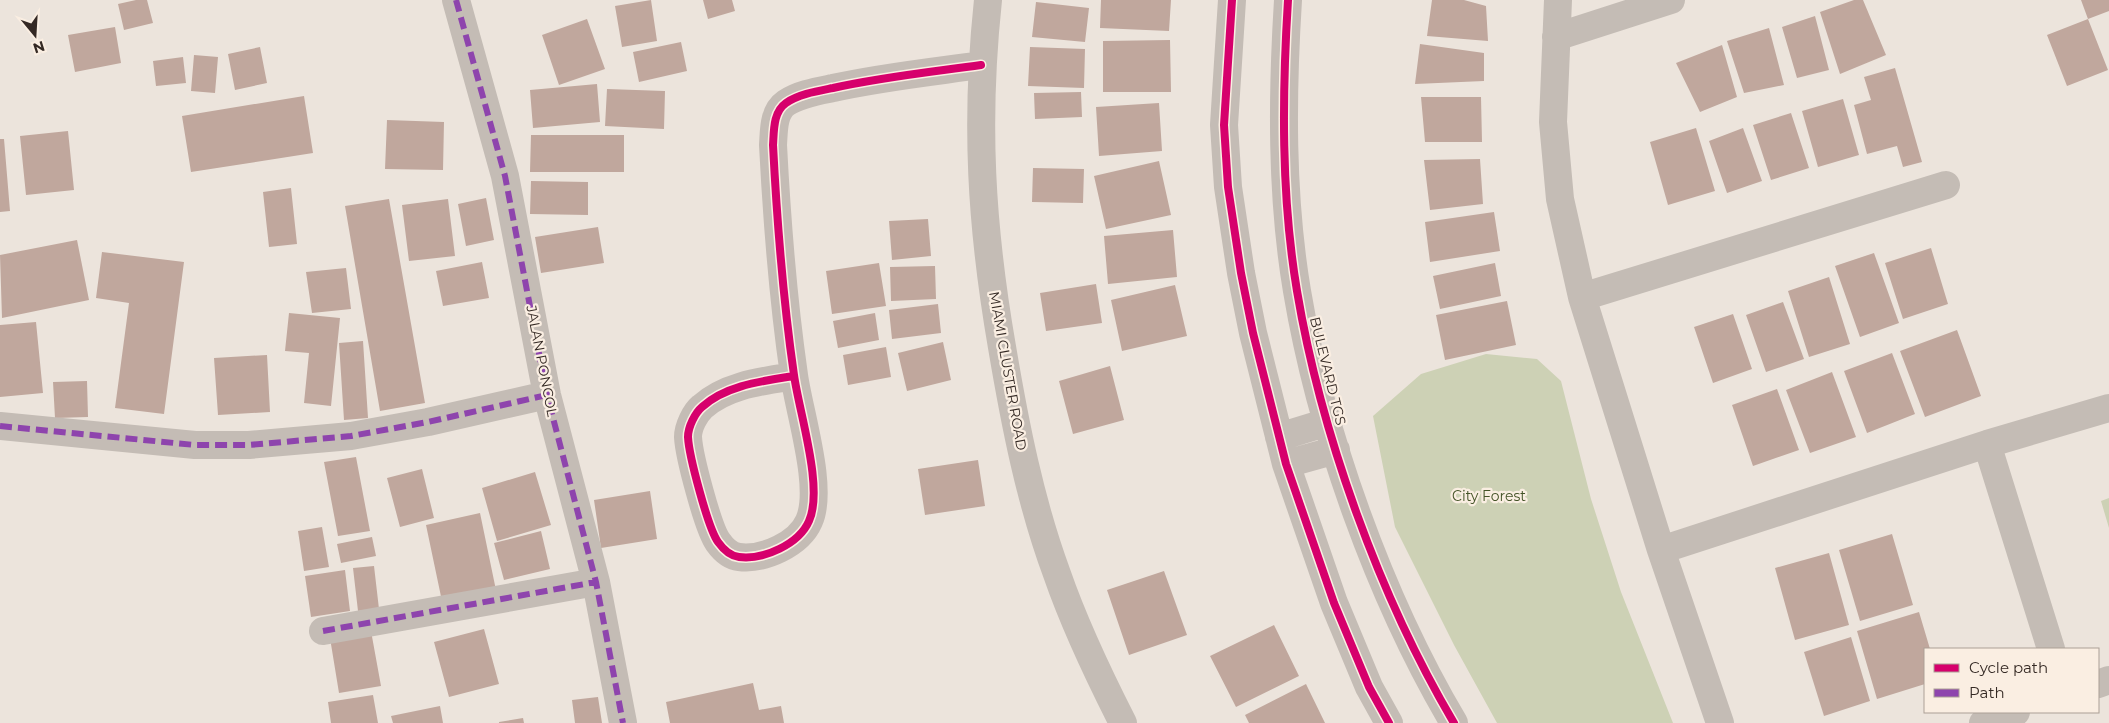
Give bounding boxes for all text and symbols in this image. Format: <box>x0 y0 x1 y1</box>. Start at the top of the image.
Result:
north arrow <box>10 10 60 60</box>
text: N <box>31 37 47 58</box>
street label: MIAMI CLUSTER ROAD <box>985 290 1031 452</box>
street label: JALAN PONCOL <box>522 303 562 419</box>
street label: BULEVARD TGS <box>1306 315 1350 427</box>
park label: City Forest <box>1452 487 1526 505</box>
legend <box>1924 648 2099 713</box>
text: Cycle path <box>1969 658 2048 677</box>
text: Path <box>1969 683 2005 702</box>

